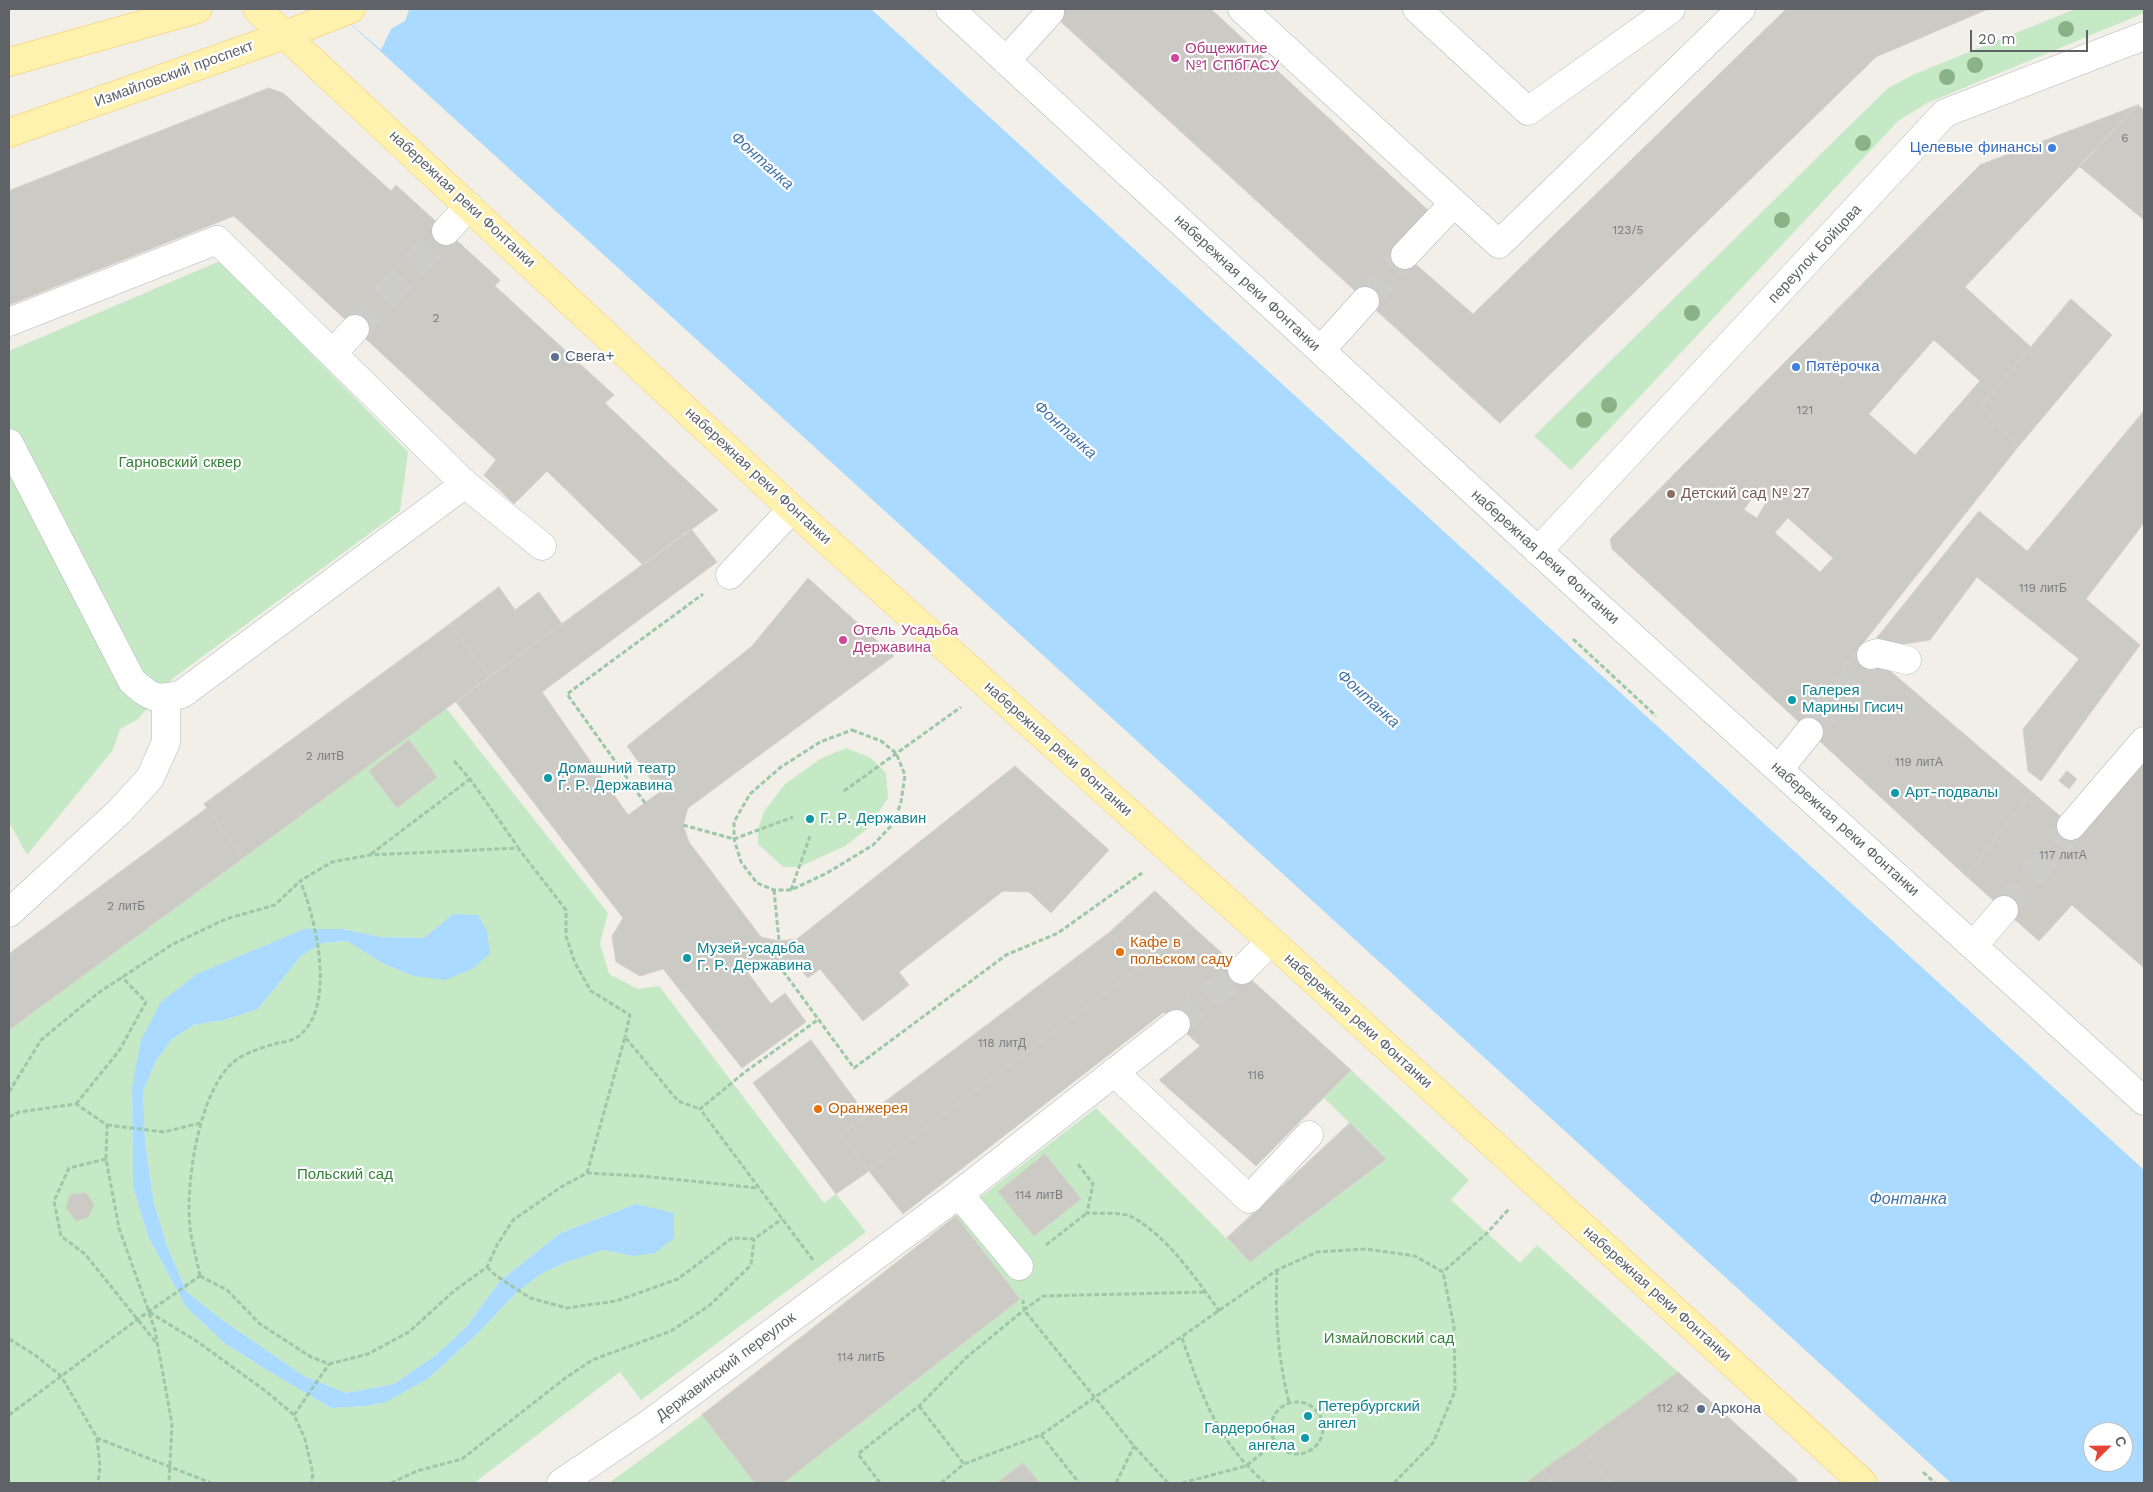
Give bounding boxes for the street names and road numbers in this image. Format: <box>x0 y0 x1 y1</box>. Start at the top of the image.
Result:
street label: Измайловский проспект <box>92 37 256 111</box>
street label: набережная реки Фонтанки <box>385 127 539 271</box>
street label: переулок Бойцова <box>1765 201 1865 307</box>
street label: набережная реки Фонтанки <box>1170 211 1324 355</box>
street label: набережная реки Фонтанки <box>681 404 835 548</box>
street label: набережная реки Фонтанки <box>1467 486 1623 628</box>
street label: набережная реки Фонтанки <box>980 678 1136 820</box>
street label: набережная реки Фонтанки <box>1767 758 1923 900</box>
street label: набережная реки Фонтанки <box>1280 950 1436 1092</box>
street label: набережная реки Фонтанки <box>1579 1223 1735 1365</box>
street label: Державинский переулок <box>653 1309 799 1425</box>

